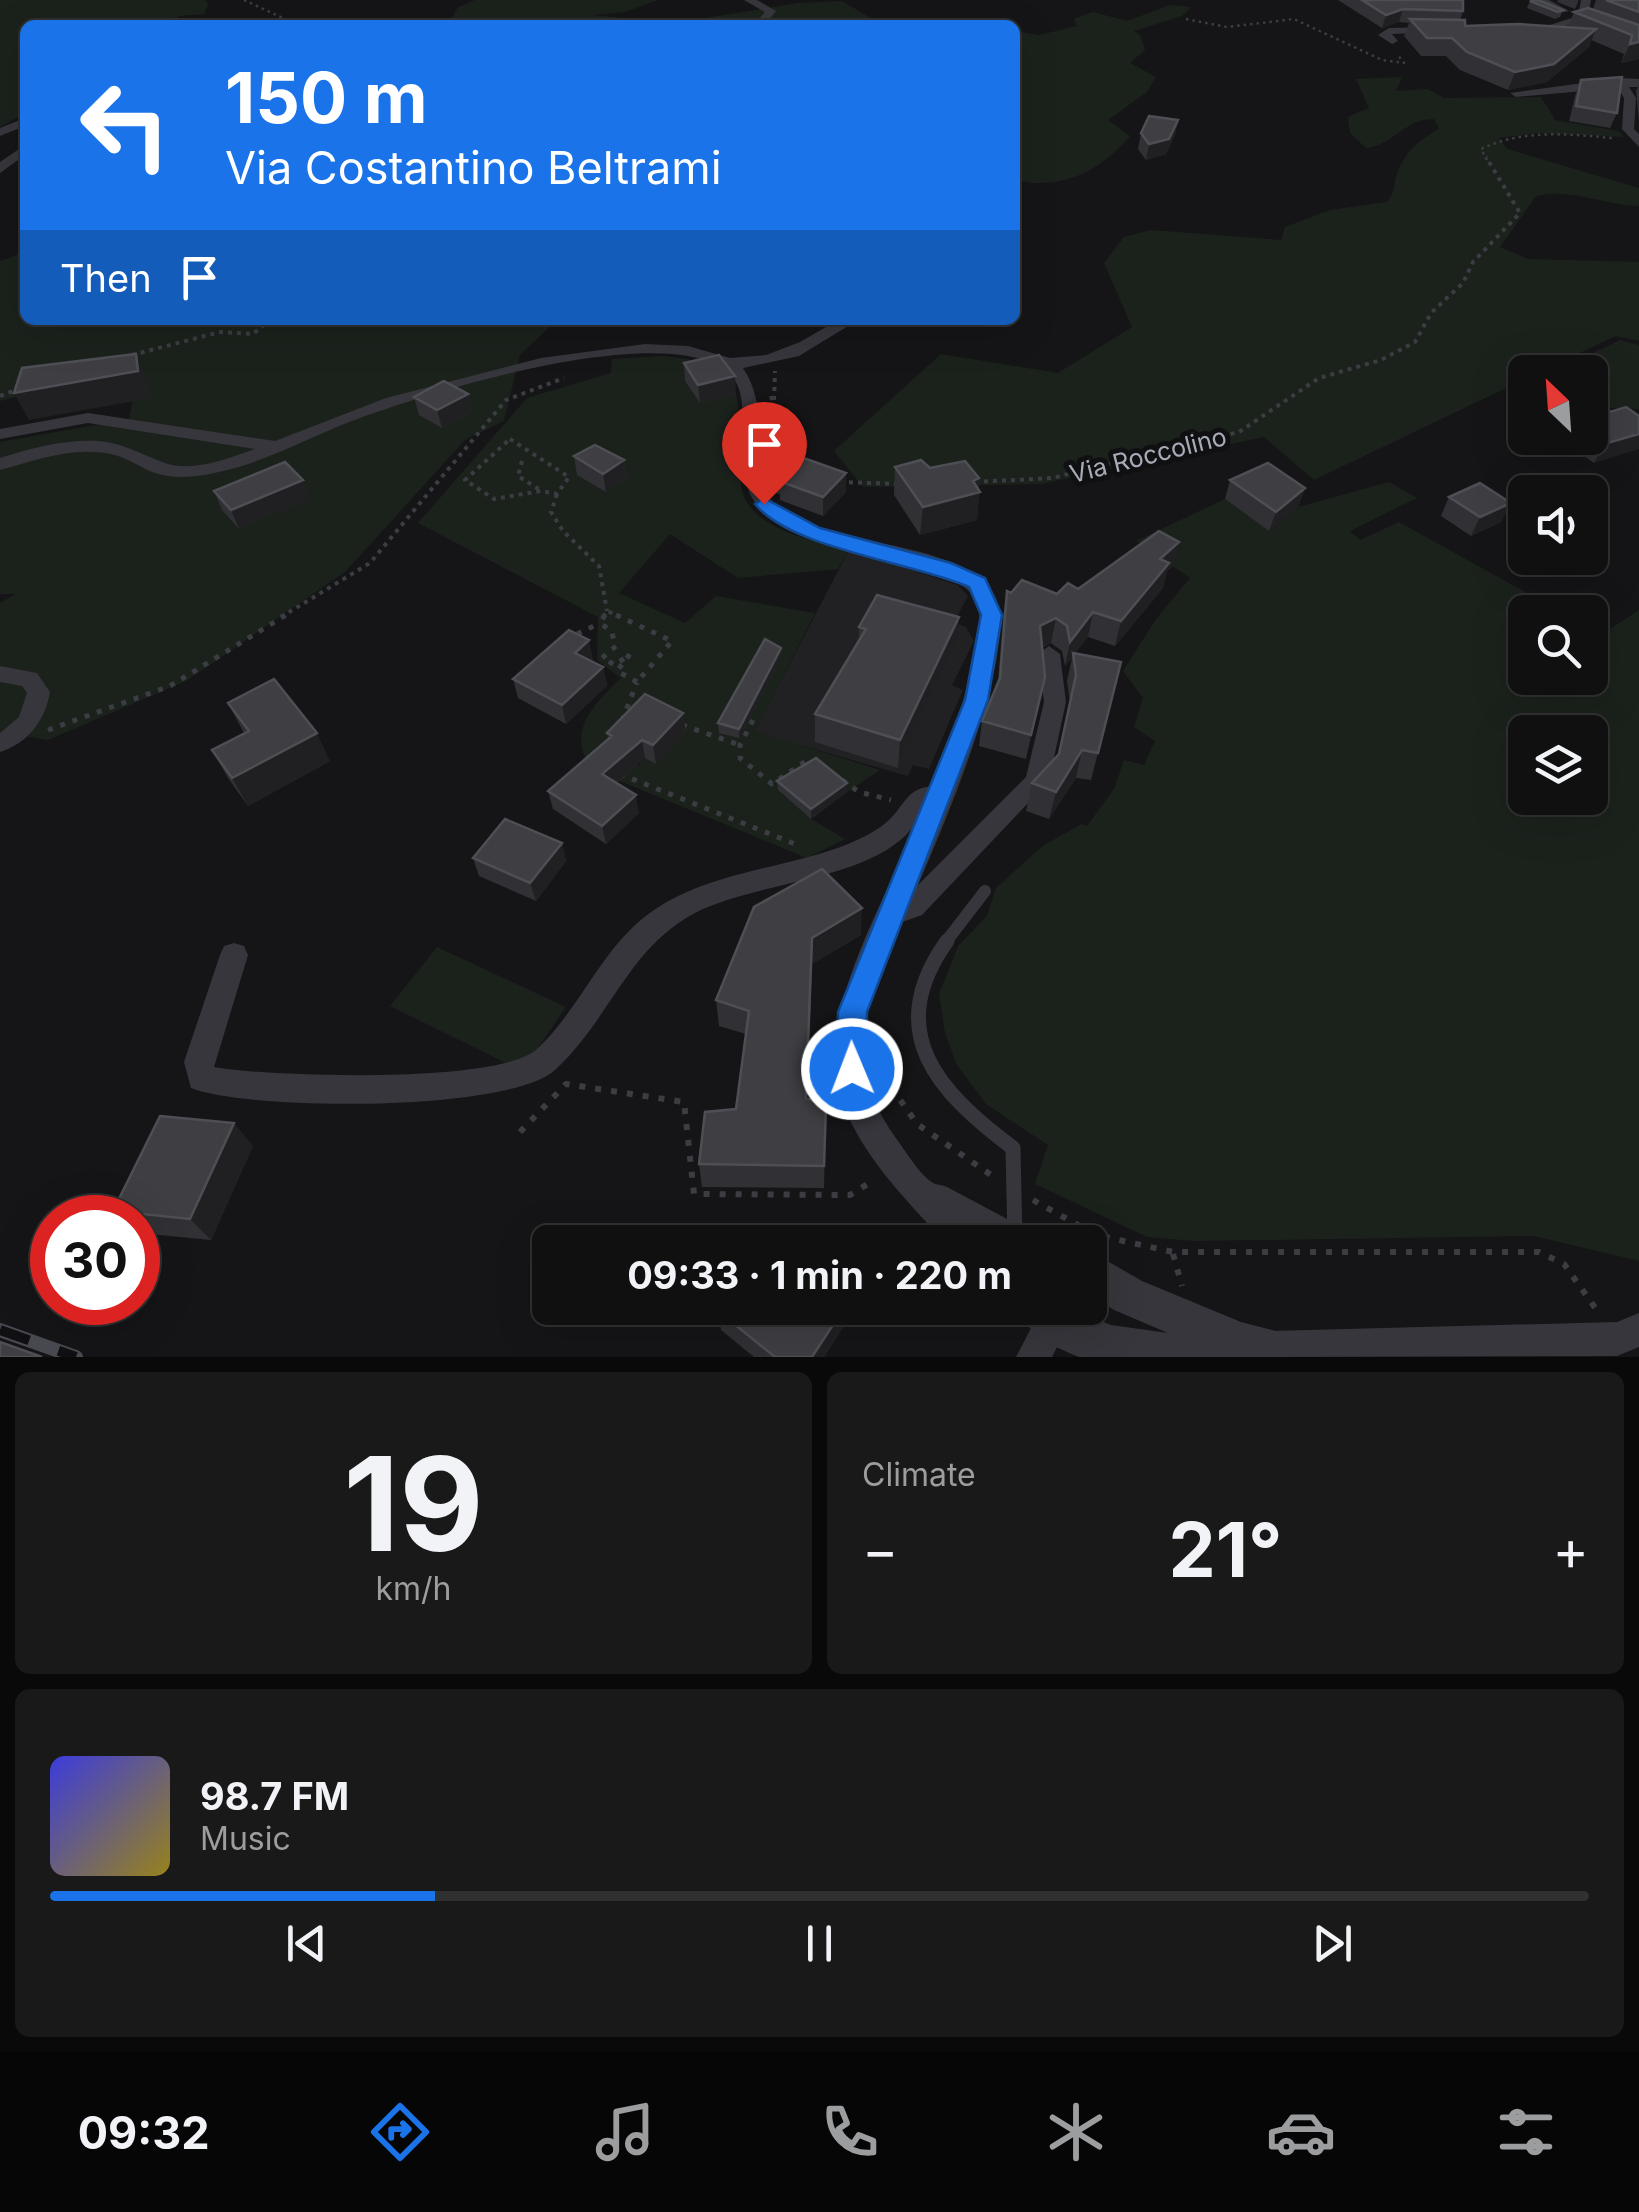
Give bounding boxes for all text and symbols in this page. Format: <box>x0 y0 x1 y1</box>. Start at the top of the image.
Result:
text: 150 m <box>225 55 428 140</box>
icon: left <box>60 60 190 190</box>
text: Via Costantino Beltrami <box>225 140 722 195</box>
icon: arrive <box>172 250 227 305</box>
text: Then <box>60 255 152 301</box>
north arrow <box>1508 355 1608 455</box>
map controls <box>1508 355 1608 815</box>
pin <box>722 402 807 505</box>
icon: arrive <box>737 417 792 472</box>
street label: Via Roccolino <box>1066 421 1230 489</box>
button: sound <box>1508 475 1608 575</box>
button: search <box>1508 595 1608 695</box>
button: layers <box>1508 715 1608 815</box>
position arrow <box>800 1017 904 1121</box>
speed limit sign: 30 <box>30 1195 160 1325</box>
text: 09:33 · 1 min · 220 m <box>627 1252 1012 1298</box>
text: 19 <box>343 1425 484 1582</box>
text: Climate <box>862 1455 976 1494</box>
text: 21° <box>1168 1504 1283 1595</box>
text: − <box>862 1517 898 1583</box>
text: + <box>1553 1517 1589 1583</box>
text: km/h <box>375 1569 452 1608</box>
text: 98.7 FM <box>200 1773 349 1819</box>
text: Music <box>200 1819 291 1858</box>
icon: previous <box>279 1916 334 1971</box>
icon: pause <box>792 1916 847 1971</box>
icon: next <box>1305 1916 1360 1971</box>
icon: directions <box>365 2097 435 2167</box>
icon: music <box>590 2097 660 2167</box>
icon: phone <box>815 2097 885 2167</box>
icon: climate <box>1041 2097 1111 2167</box>
icon: car <box>1266 2097 1336 2167</box>
icon: filters <box>1491 2097 1561 2167</box>
text: 09:32 <box>78 2105 210 2160</box>

